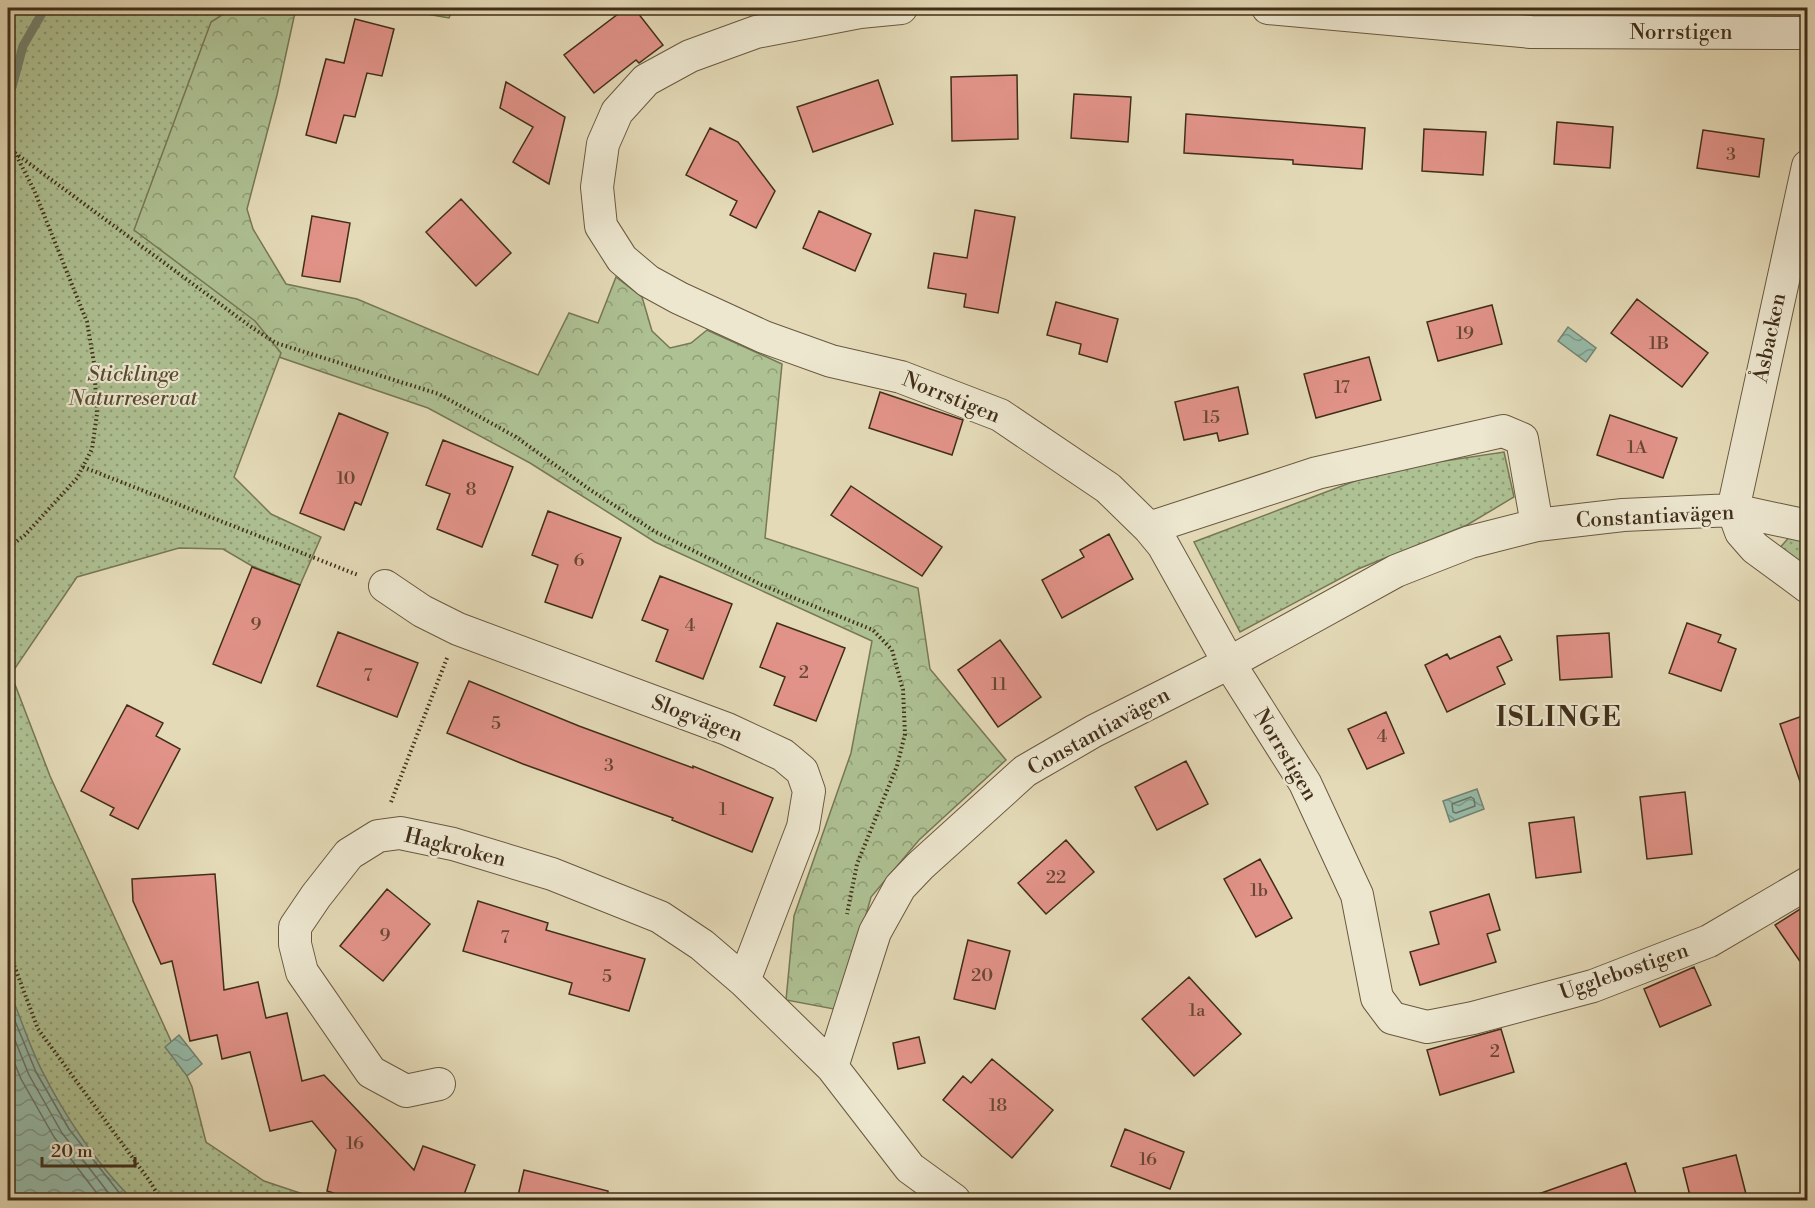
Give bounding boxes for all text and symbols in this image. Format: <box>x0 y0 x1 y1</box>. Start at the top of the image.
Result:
street label: Norrstigen <box>1629 20 1733 46</box>
house number: 3 <box>1726 143 1736 166</box>
street label: Åsbacken <box>1746 290 1792 386</box>
house number: 19 <box>1456 322 1474 345</box>
house number: 1B <box>1649 332 1669 355</box>
park label: Sticklinge Naturreservat <box>68 362 199 412</box>
street label: Norrstigen <box>898 367 1004 430</box>
house number: 17 <box>1334 376 1350 399</box>
house number: 15 <box>1202 406 1220 429</box>
house number: 1A <box>1627 436 1648 459</box>
house number: 10 <box>336 467 356 490</box>
house number: 8 <box>465 478 477 501</box>
street label: Constantiavägen <box>1575 500 1735 534</box>
house number: 6 <box>574 549 585 572</box>
house number: 9 <box>251 613 262 636</box>
house number: 4 <box>685 614 696 637</box>
house number: 2 <box>799 661 809 684</box>
house number: 7 <box>363 664 373 687</box>
house number: 11 <box>991 673 1007 696</box>
street label: Constantiavägen <box>1023 682 1175 782</box>
street label: Slogvägen <box>648 690 747 748</box>
district label: ISLINGE <box>1496 701 1622 735</box>
street label: Norrstigen <box>1247 704 1323 806</box>
house number: 5 <box>491 712 501 735</box>
house number: 4 <box>1377 725 1388 748</box>
house number: 3 <box>604 754 614 777</box>
house number: 1 <box>719 798 727 821</box>
street label: Hagkroken <box>401 823 509 873</box>
house number: 22 <box>1046 866 1066 889</box>
house number: 1b <box>1250 879 1268 902</box>
house number: 9 <box>380 924 391 947</box>
house number: 7 <box>500 926 510 949</box>
street label: Ugglebostigen <box>1556 938 1692 1006</box>
house number: 20 <box>971 964 993 987</box>
house number: 5 <box>602 965 612 988</box>
house number: 1a <box>1189 999 1206 1022</box>
house number: 2 <box>1490 1040 1500 1063</box>
house number: 18 <box>989 1094 1007 1117</box>
scale bar <box>42 1130 135 1168</box>
house number: 16 <box>346 1132 364 1155</box>
text: 20 m <box>51 1140 93 1163</box>
house number: 16 <box>1139 1148 1157 1171</box>

